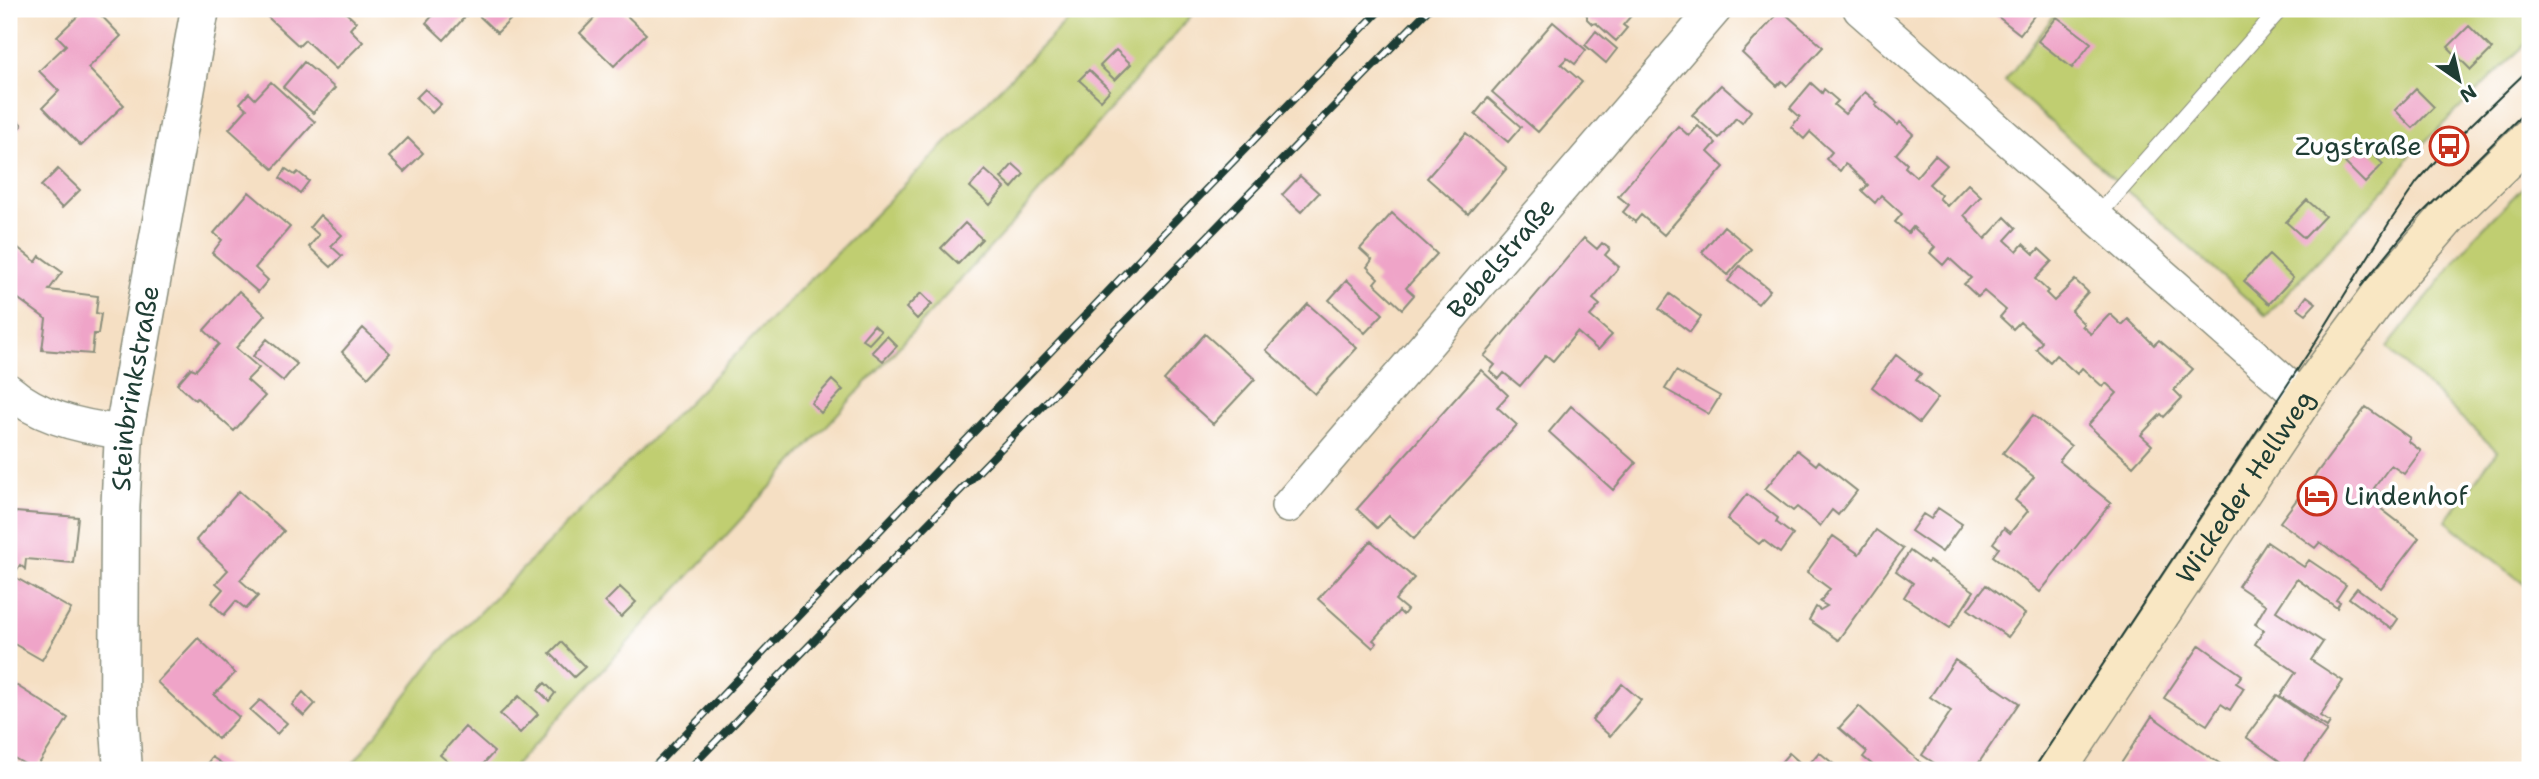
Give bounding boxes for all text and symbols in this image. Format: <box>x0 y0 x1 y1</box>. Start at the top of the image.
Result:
north arrow <box>2424 46 2494 116</box>
text: N <box>2455 79 2481 108</box>
bus stop icon: Zugstraße <box>2428 125 2470 167</box>
place label: Zugstraße <box>2295 128 2422 163</box>
street label: Bebelstraße <box>1439 190 1563 326</box>
street label: Steinbrinkstraße <box>103 282 167 492</box>
street label: Wickeder Hellweg <box>2168 383 2321 590</box>
hotel icon: Lindenhof <box>2296 475 2338 517</box>
place label: Lindenhof <box>2344 478 2469 513</box>

